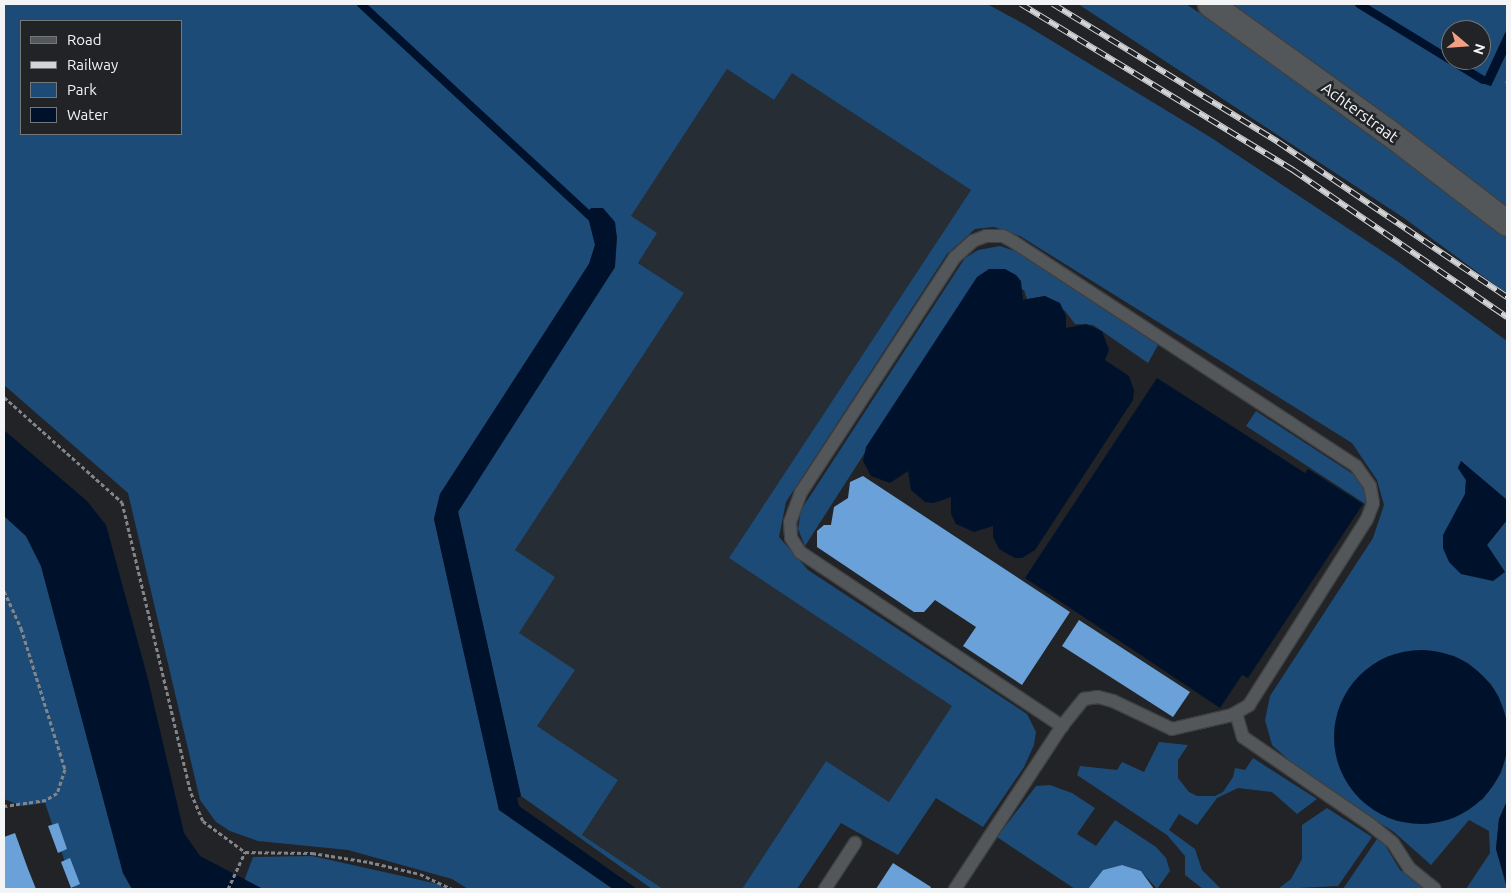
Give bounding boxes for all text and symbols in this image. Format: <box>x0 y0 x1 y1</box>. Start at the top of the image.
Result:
legend <box>20 20 182 135</box>
north arrow <box>1441 20 1491 70</box>
text: Road <box>67 31 102 48</box>
text: N <box>1470 42 1489 57</box>
text: Railway <box>67 56 118 73</box>
street label: Achterstraat <box>1318 78 1402 146</box>
text: Park <box>67 81 97 98</box>
text: Water <box>67 106 108 123</box>

